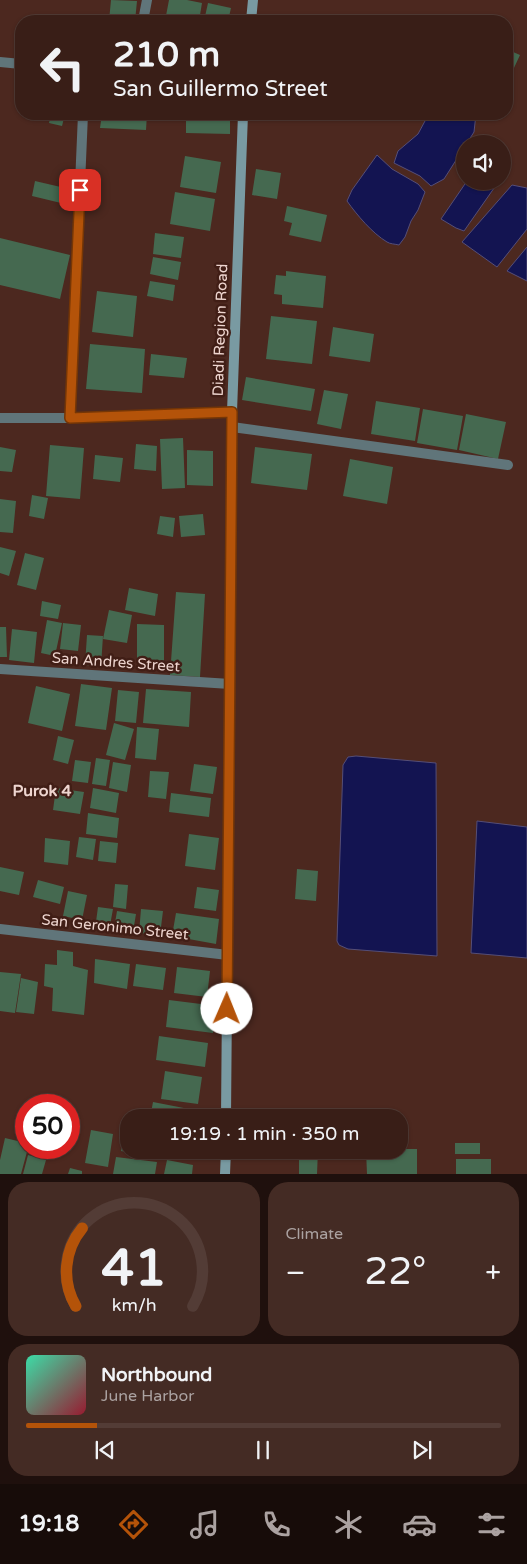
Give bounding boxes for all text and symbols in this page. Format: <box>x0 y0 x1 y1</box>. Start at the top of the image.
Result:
text: 210 m <box>113 34 220 76</box>
icon: left <box>30 35 95 100</box>
text: San Guillermo Street <box>113 76 328 102</box>
map controls <box>456 135 511 190</box>
button: sound <box>456 135 511 190</box>
pin <box>59 169 101 211</box>
icon: arrive <box>66 176 94 204</box>
street label: Diadi Region Road <box>209 263 231 397</box>
street label: San Andres Street <box>51 649 181 675</box>
district label: Purok 4 <box>13 781 71 801</box>
street label: San Geronimo Street <box>41 910 190 944</box>
position arrow <box>200 982 252 1034</box>
speed limit sign: 50 <box>15 1094 80 1159</box>
text: 19:19 · 1 min · 350 m <box>168 1123 360 1145</box>
text: Climate <box>286 1224 343 1244</box>
text: 41 <box>101 1237 166 1300</box>
text: 22° <box>364 1249 426 1295</box>
text: − <box>286 1256 305 1290</box>
text: + <box>485 1256 501 1290</box>
text: km/h <box>111 1295 156 1316</box>
text: Northbound <box>101 1364 212 1386</box>
text: June Harbor <box>101 1386 194 1406</box>
icon: previous <box>91 1436 119 1464</box>
icon: pause <box>249 1436 277 1464</box>
icon: next <box>408 1436 436 1464</box>
icon: directions <box>116 1507 151 1542</box>
icon: music <box>187 1507 222 1542</box>
icon: phone <box>259 1507 294 1542</box>
icon: climate <box>331 1507 366 1542</box>
icon: car <box>402 1507 437 1542</box>
icon: filters <box>474 1507 509 1542</box>
text: 19:18 <box>18 1511 79 1537</box>

